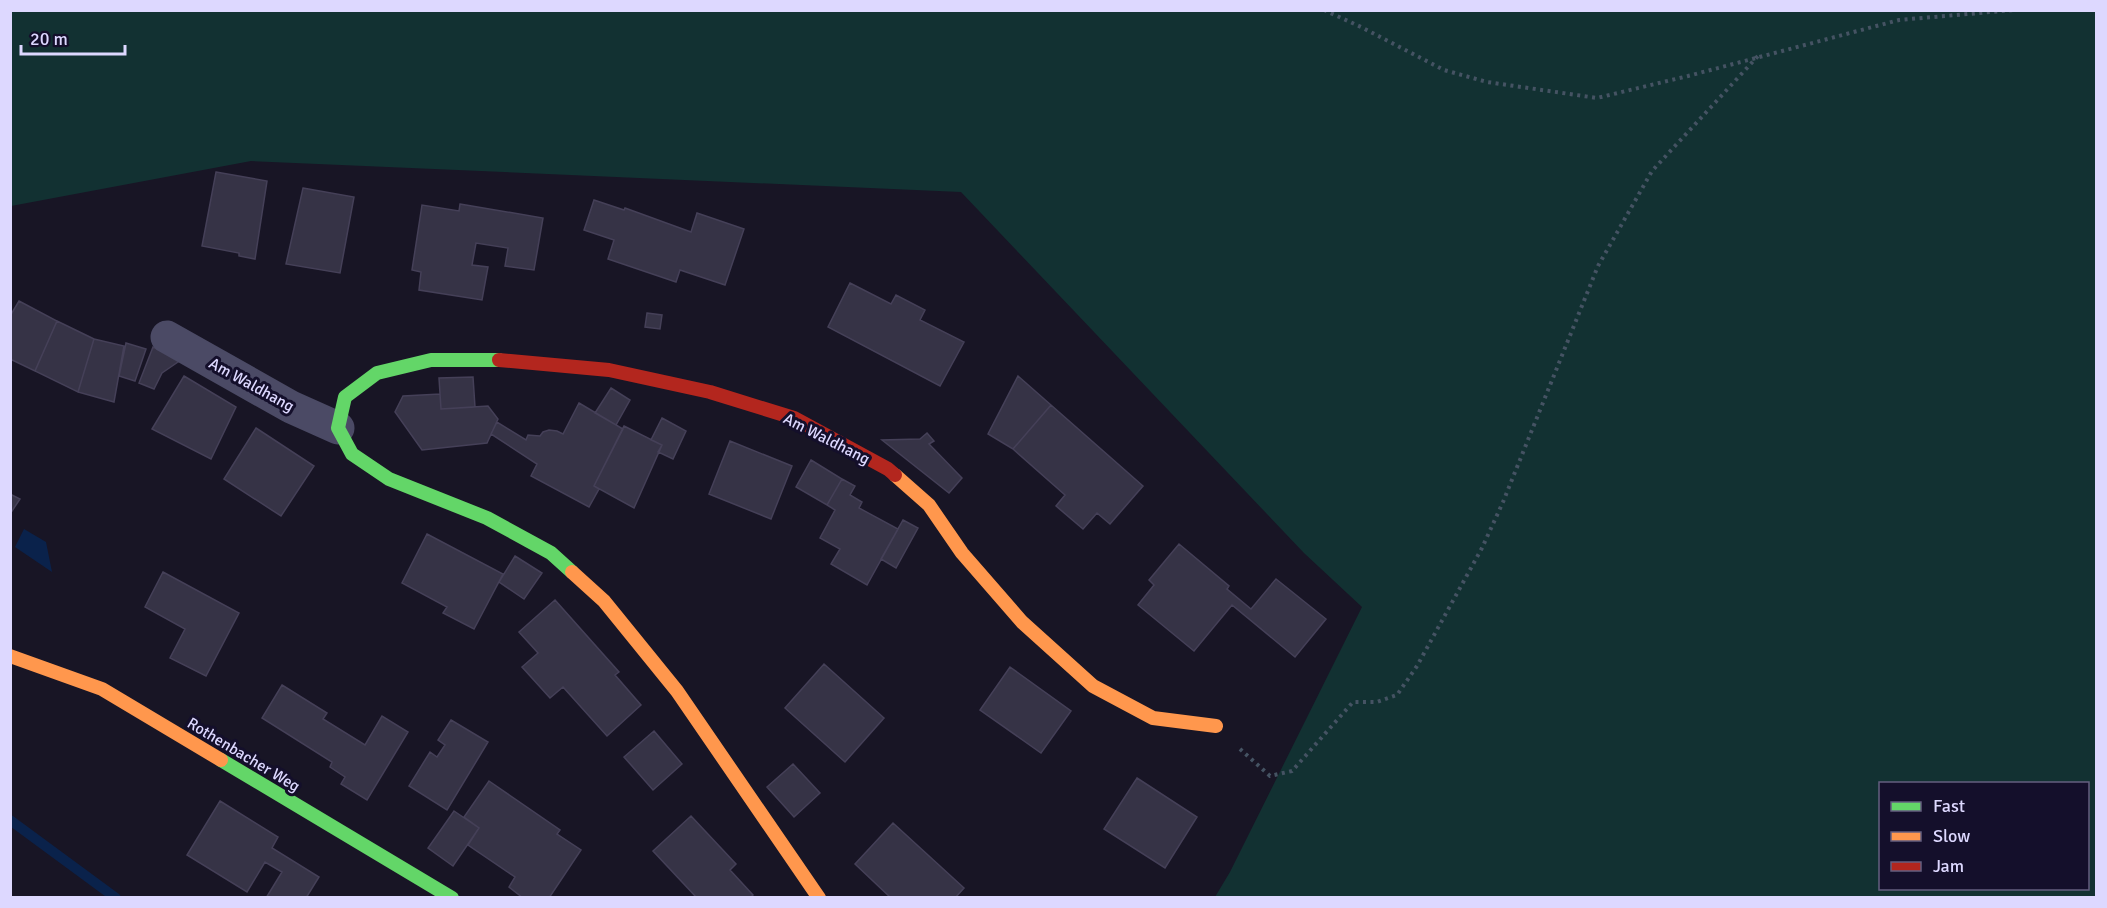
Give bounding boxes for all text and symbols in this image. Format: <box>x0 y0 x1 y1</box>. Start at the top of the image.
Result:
scale bar <box>21 18 124 56</box>
text: 20 m <box>30 28 68 50</box>
street label: Am Waldhang <box>205 353 298 416</box>
street label: Am Waldhang <box>780 409 873 469</box>
street label: Rothenbacher Weg <box>183 713 304 796</box>
legend <box>1879 782 2089 890</box>
text: Fast <box>1933 795 1965 817</box>
text: Slow <box>1933 825 1970 847</box>
text: Jam <box>1933 855 1964 877</box>

